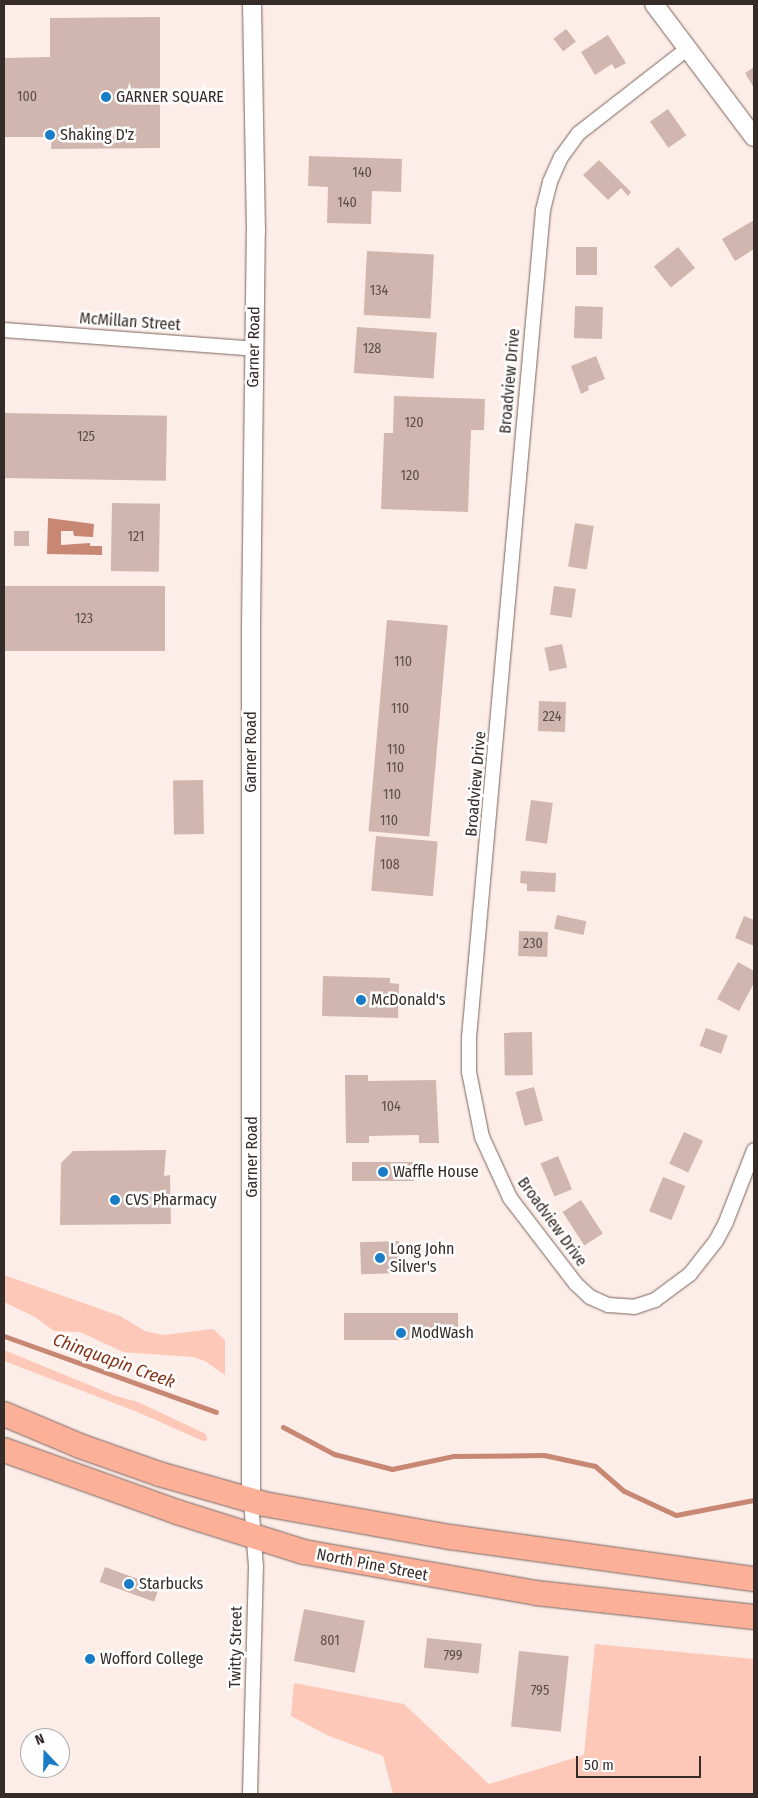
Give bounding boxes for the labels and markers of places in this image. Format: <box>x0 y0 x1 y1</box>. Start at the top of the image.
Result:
place label: GARNER SQUARE <box>116 87 224 107</box>
marker: GARNER SQUARE <box>100 91 112 103</box>
place label: Shaking D'z <box>60 125 134 145</box>
marker: Shaking D'z <box>44 129 56 141</box>
place label: McDonald's <box>371 990 446 1010</box>
marker: McDonald's <box>355 994 367 1006</box>
place label: Waffle House <box>393 1162 479 1182</box>
marker: Waffle House <box>377 1166 389 1178</box>
place label: CVS Pharmacy <box>125 1190 217 1210</box>
marker: CVS Pharmacy <box>109 1194 121 1206</box>
place label: Long John Silver's <box>390 1239 455 1277</box>
marker: Long John Silver's <box>374 1252 386 1264</box>
place label: ModWash <box>411 1323 474 1343</box>
marker: ModWash <box>395 1327 407 1339</box>
place label: Starbucks <box>139 1574 203 1594</box>
marker: Starbucks <box>123 1578 135 1590</box>
place label: Wofford College <box>100 1649 203 1669</box>
marker: Wofford College <box>84 1653 96 1665</box>

